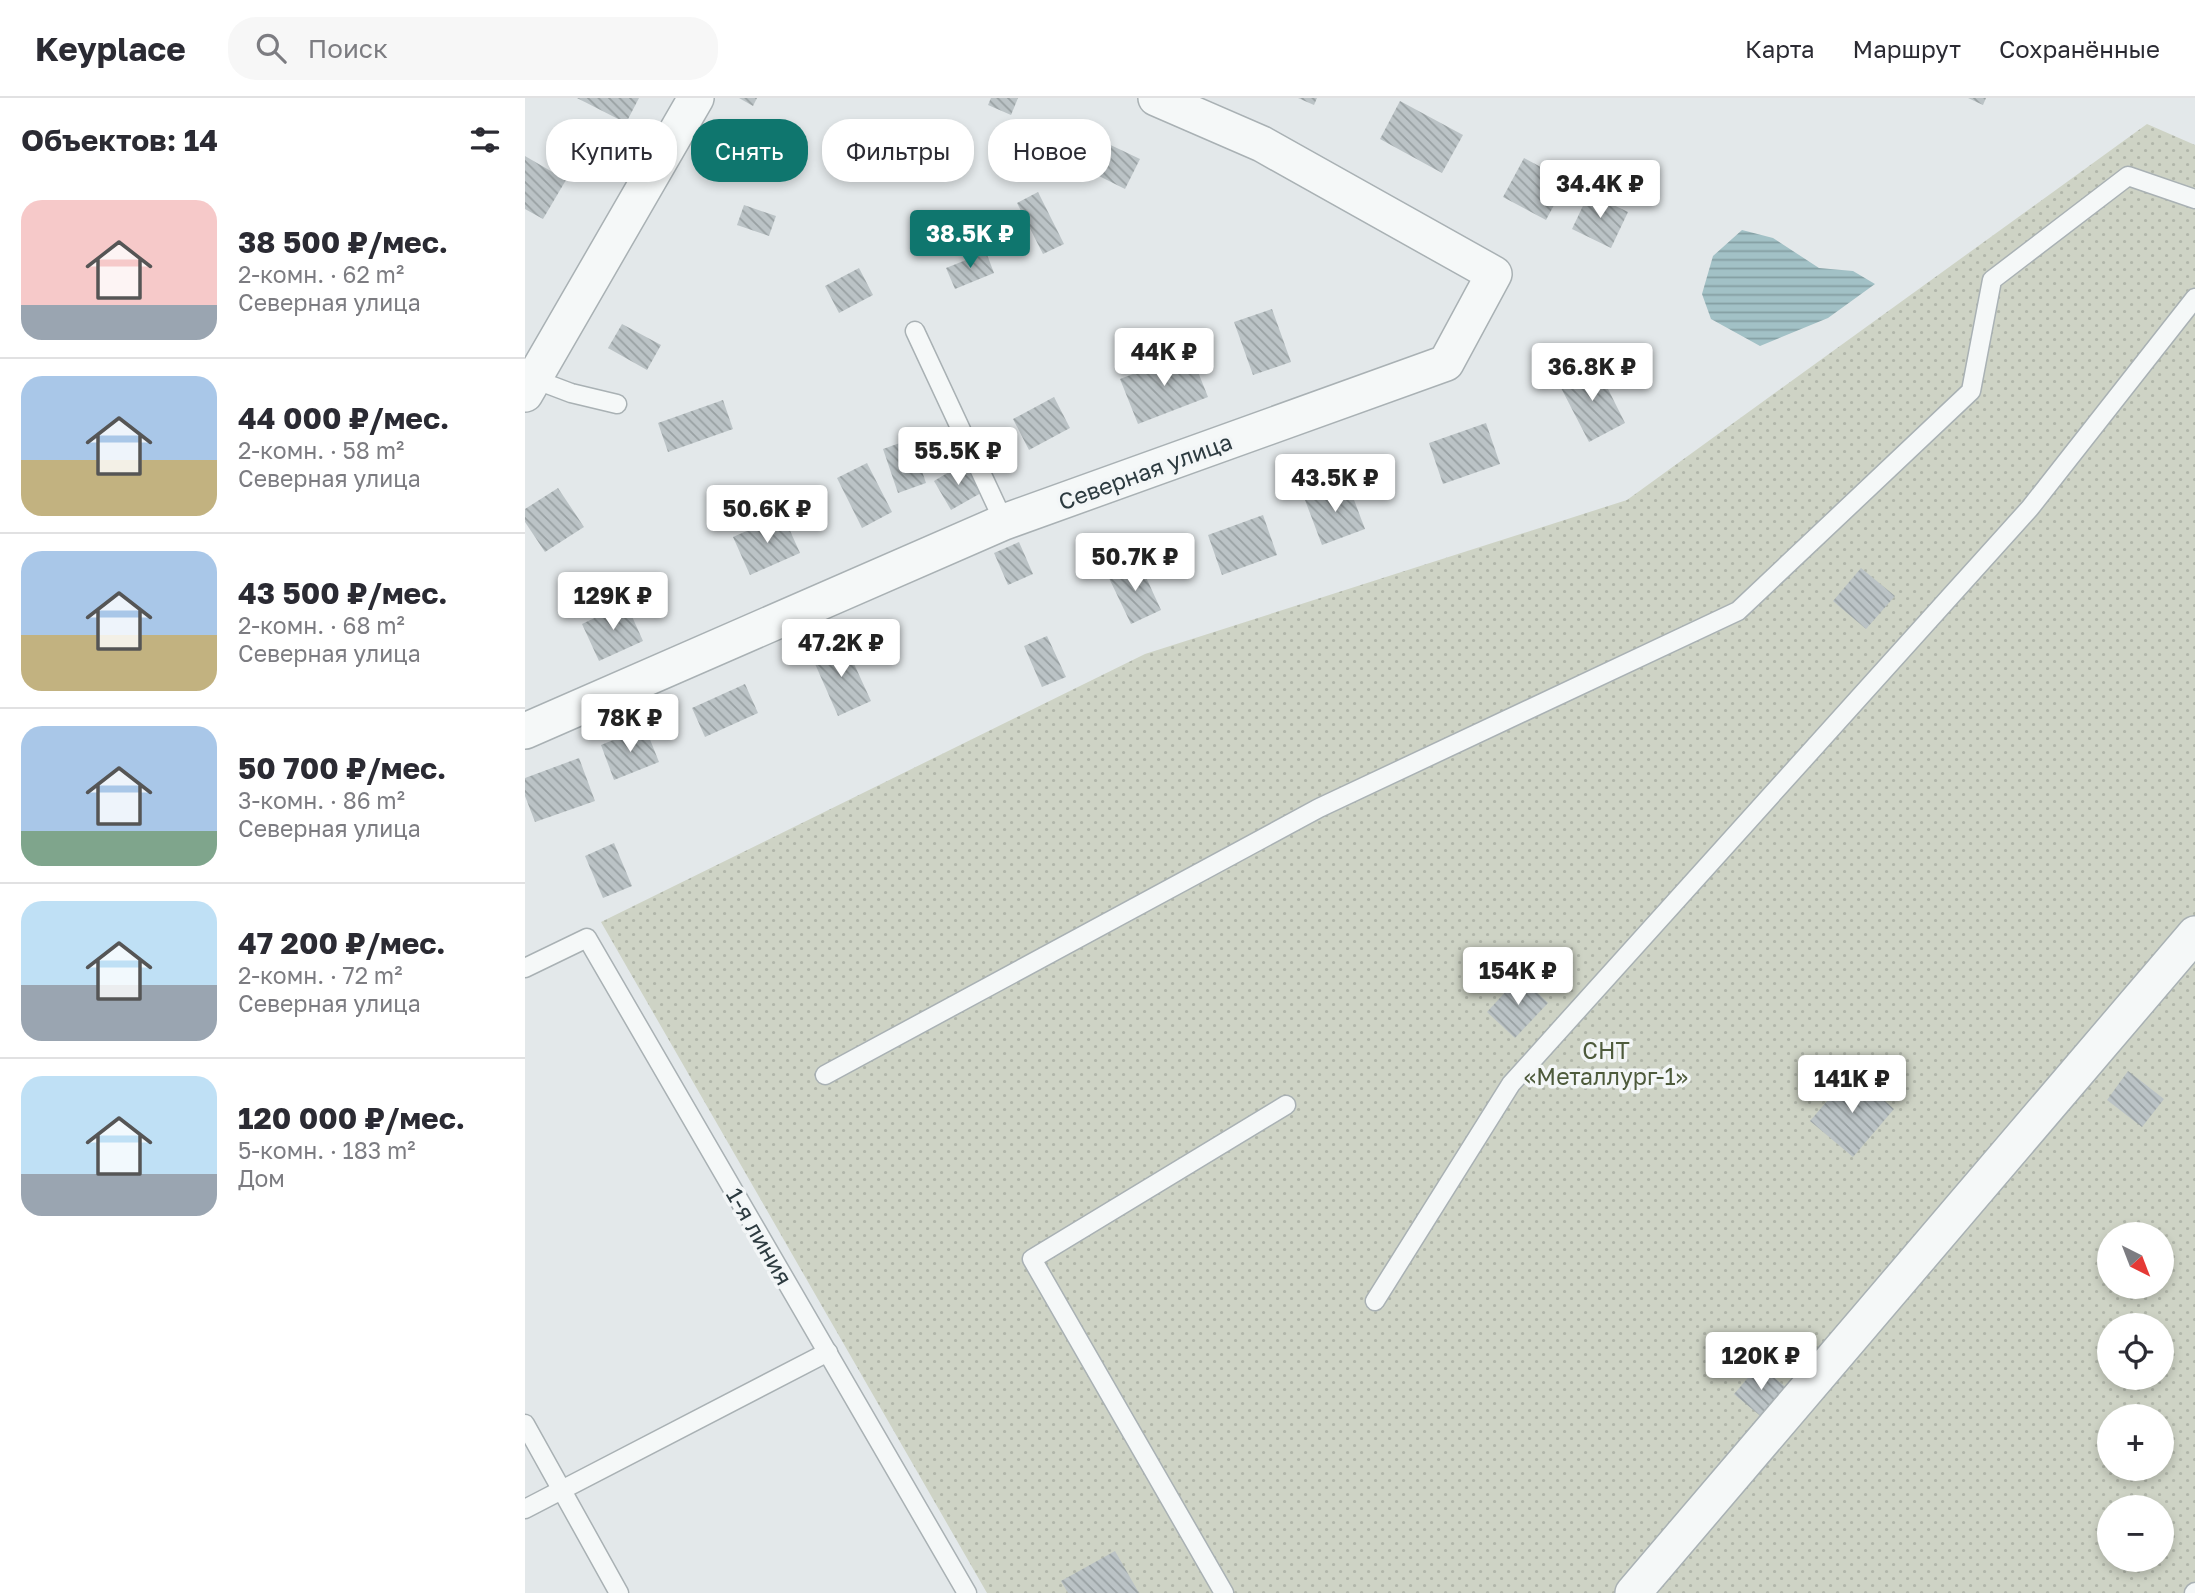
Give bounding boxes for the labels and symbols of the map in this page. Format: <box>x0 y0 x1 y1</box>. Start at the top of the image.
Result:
pin: 34.4K ₽ <box>1535 160 1665 220</box>
pin: 38.5K ₽ <box>905 211 1035 270</box>
pin: 44K ₽ <box>1115 328 1213 388</box>
pin: 36.8K ₽ <box>1527 344 1657 403</box>
street label: Северная улица <box>1054 427 1236 515</box>
pin: 55.5K ₽ <box>893 428 1023 487</box>
pin: 43.5K ₽ <box>1270 454 1400 514</box>
pin: 50.6K ₽ <box>702 486 832 545</box>
pin: 50.7K ₽ <box>1070 533 1200 593</box>
pin: 129K ₽ <box>556 573 670 632</box>
pin: 47.2K ₽ <box>776 620 906 679</box>
pin: 78K ₽ <box>581 694 679 754</box>
pin: 154K ₽ <box>1461 948 1575 1007</box>
park label: СНТ «Металлург-1» <box>1524 1036 1688 1090</box>
pin: 141K ₽ <box>1795 1056 1909 1115</box>
street label: 1-я линия <box>721 1182 799 1290</box>
north arrow <box>2097 1222 2173 1298</box>
pin: 120K ₽ <box>1704 1332 1818 1392</box>

